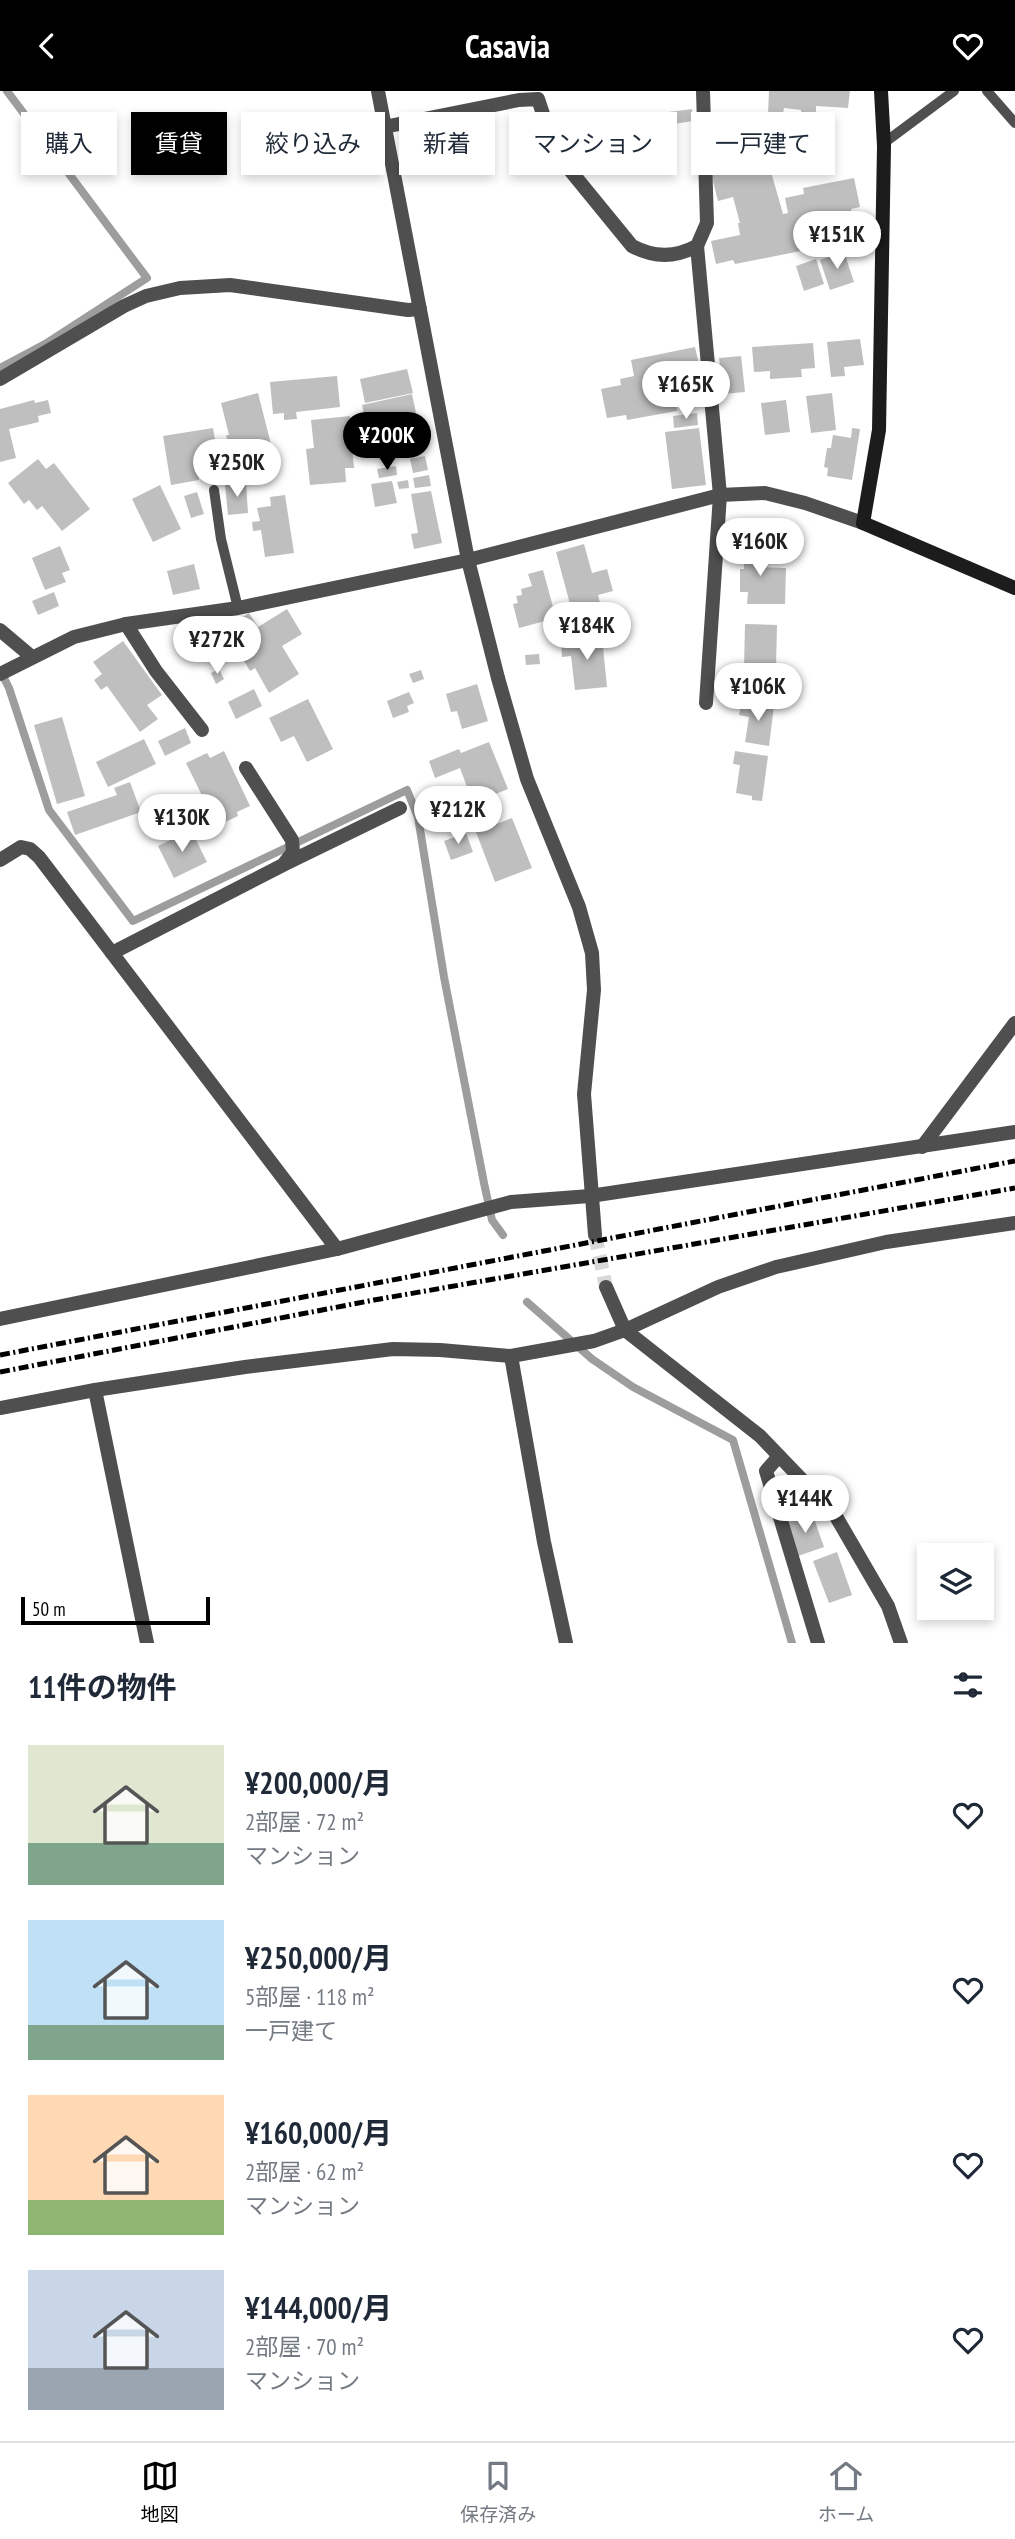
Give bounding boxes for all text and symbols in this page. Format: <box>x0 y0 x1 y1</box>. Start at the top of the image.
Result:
text: Casavia <box>465 25 550 67</box>
icon: back <box>28 27 66 65</box>
icon: heart <box>949 27 987 65</box>
chip: 購入 <box>21 112 117 175</box>
chip: 賃貸 <box>131 112 227 175</box>
chip: 絞り込み <box>241 112 385 175</box>
chip: 新着 <box>399 112 495 175</box>
chip: マンション <box>509 112 677 175</box>
chip: 一戸建て <box>691 112 835 175</box>
pin: ¥151K <box>788 211 886 271</box>
text: ¥151K <box>809 219 865 248</box>
pin: ¥165K <box>637 361 735 421</box>
text: ¥165K <box>658 369 714 398</box>
pin: ¥200K <box>338 413 436 472</box>
text: ¥200K <box>359 420 415 449</box>
pin: ¥250K <box>188 439 286 499</box>
text: ¥250K <box>209 447 265 476</box>
pin: ¥160K <box>711 519 809 578</box>
text: ¥160K <box>732 526 788 555</box>
pin: ¥184K <box>538 603 636 662</box>
text: ¥184K <box>559 610 615 639</box>
pin: ¥272K <box>168 617 266 676</box>
text: ¥272K <box>189 624 245 653</box>
pin: ¥106K <box>709 663 807 723</box>
text: ¥106K <box>730 671 786 700</box>
pin: ¥212K <box>409 787 507 846</box>
text: ¥212K <box>430 794 486 823</box>
pin: ¥130K <box>133 795 231 854</box>
text: ¥130K <box>154 802 210 831</box>
pin: ¥144K <box>756 1475 854 1535</box>
text: ¥144K <box>777 1483 833 1512</box>
map controls <box>917 1543 994 1620</box>
button: layers <box>917 1543 994 1620</box>
scale bar <box>21 1594 210 1626</box>
text: 50 m <box>32 1597 66 1621</box>
icon: filters <box>949 1666 987 1704</box>
text: 11件の物件 <box>28 1667 177 1706</box>
text: ¥200,000/月 <box>245 1763 392 1802</box>
icon: home <box>84 1773 168 1857</box>
icon: heart <box>949 1796 987 1834</box>
text: 2部屋 · 72 m² <box>245 1807 364 1836</box>
text: マンション <box>245 1841 360 1870</box>
text: ¥250,000/月 <box>245 1938 392 1977</box>
icon: home <box>84 1948 168 2032</box>
icon: heart <box>949 1971 987 2009</box>
text: 5部屋 · 118 m² <box>245 1982 375 2011</box>
text: 一戸建て <box>245 2016 337 2045</box>
text: ¥160,000/月 <box>245 2113 392 2152</box>
icon: home <box>84 2123 168 2207</box>
icon: heart <box>949 2146 987 2184</box>
text: 2部屋 · 62 m² <box>245 2157 364 2186</box>
text: マンション <box>245 2191 360 2220</box>
text: ¥144,000/月 <box>245 2288 392 2327</box>
icon: home <box>84 2298 168 2382</box>
icon: heart <box>949 2321 987 2359</box>
text: 2部屋 · 70 m² <box>245 2332 364 2361</box>
text: マンション <box>245 2366 360 2395</box>
tab: 地図 <box>141 2457 179 2526</box>
tab: 保存済み <box>460 2457 536 2526</box>
tab: ホーム <box>818 2457 874 2526</box>

